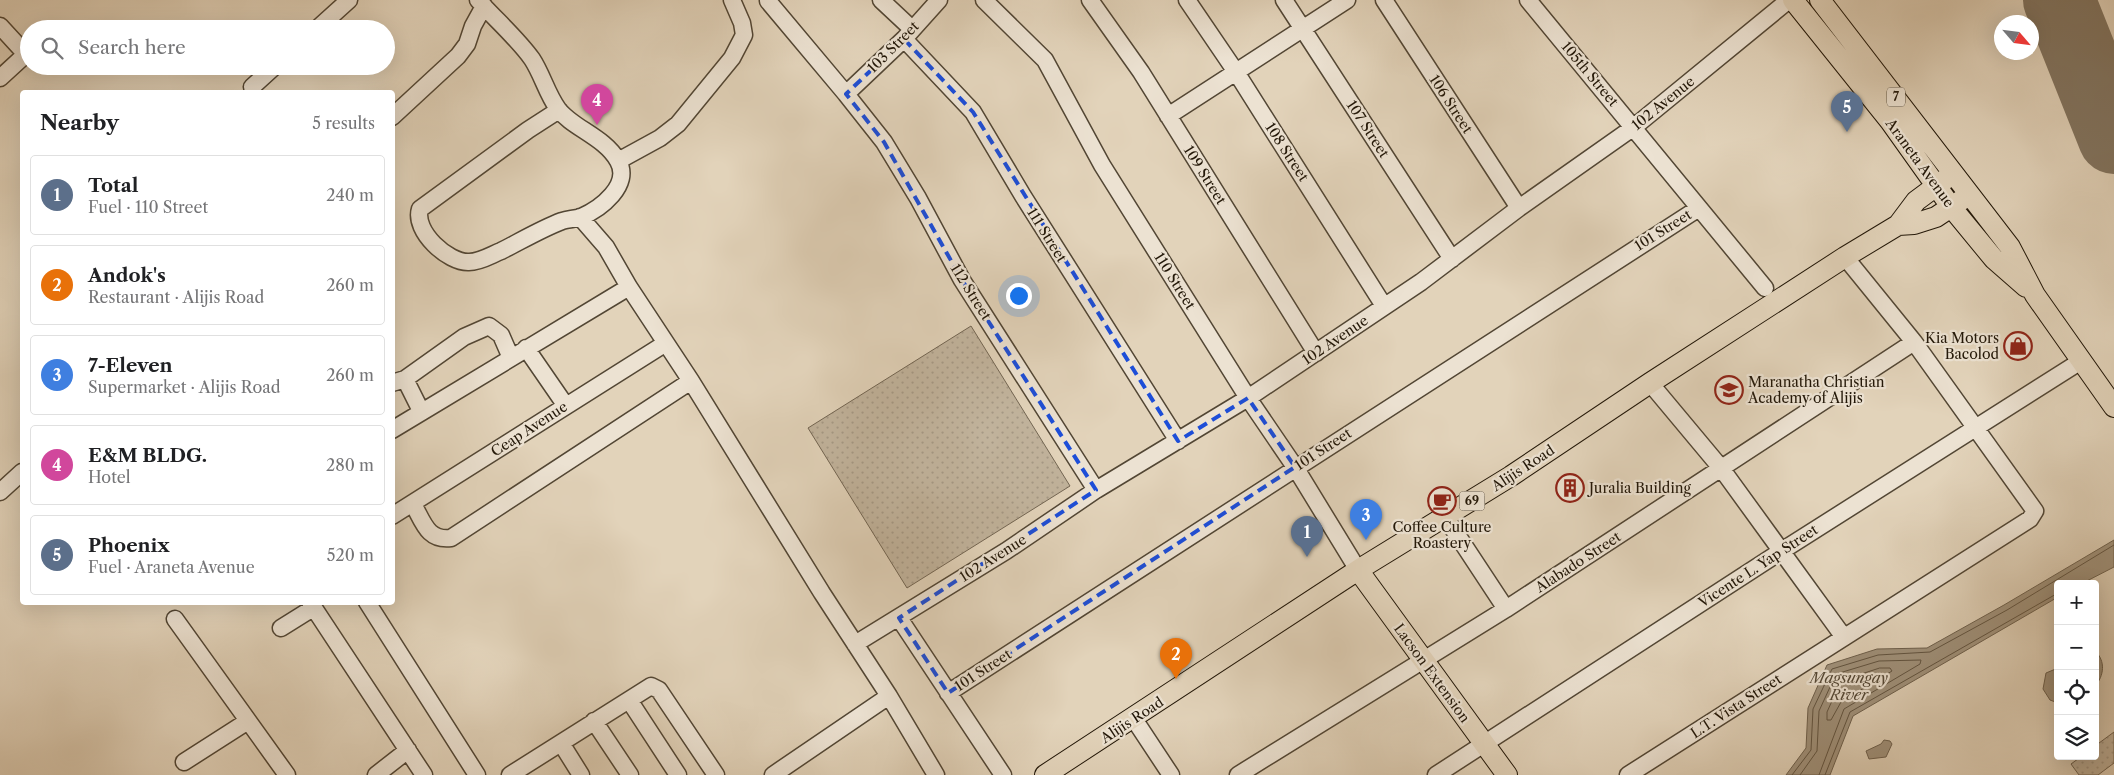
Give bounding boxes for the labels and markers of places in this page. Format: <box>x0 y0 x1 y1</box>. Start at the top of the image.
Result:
pin: 4 <box>581 84 613 125</box>
pin: 5 <box>1831 91 1863 132</box>
place label: Kia Motors Bacolod <box>1925 329 1999 363</box>
shop icon: Kia Motors Bacolod <box>2003 331 2033 361</box>
place label: Maranatha Christian Academy of Alijis <box>1747 373 1885 407</box>
school or university icon: Maranatha Christian Academy of Alijis <box>1714 375 1744 405</box>
building icon: Juralia Building <box>1555 473 1585 503</box>
place label: Juralia Building <box>1587 479 1691 497</box>
cafe icon: Coffee Culture Roastery <box>1427 486 1457 516</box>
pin: 3 <box>1350 499 1382 540</box>
pin: 1 <box>1291 516 1323 557</box>
place label: Coffee Culture Roastery <box>1393 518 1492 552</box>
pin: 2 <box>1160 638 1192 679</box>

